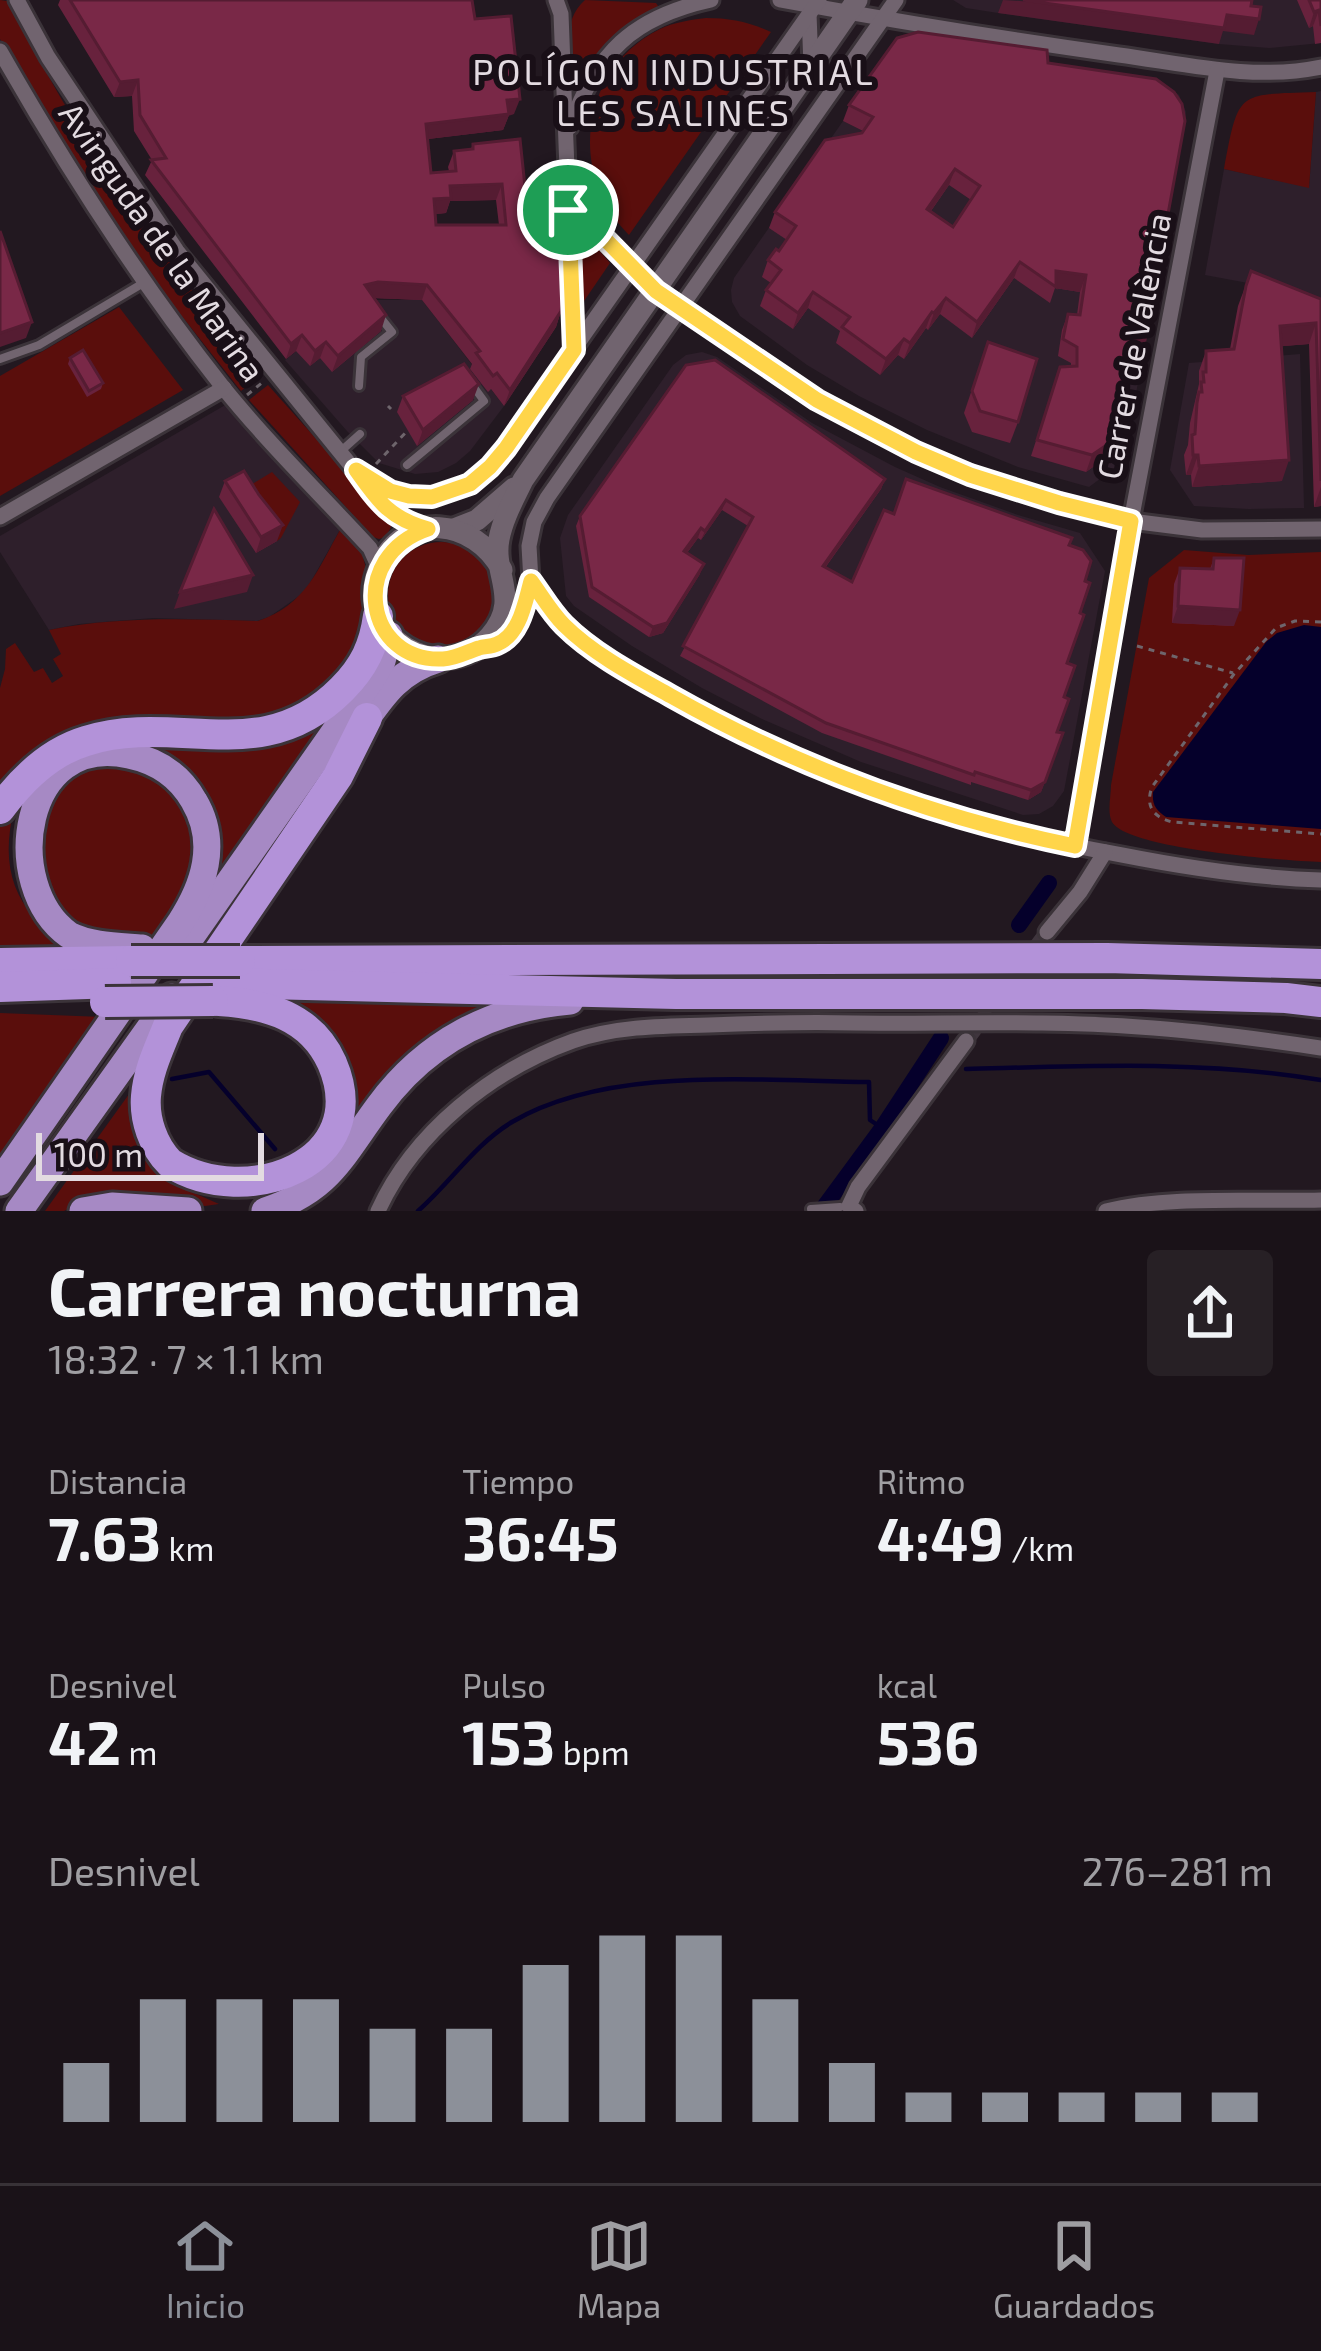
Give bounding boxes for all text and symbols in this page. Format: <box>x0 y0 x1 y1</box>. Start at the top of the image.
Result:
district label: POLÍGON INDUSTRIAL LES SALINES <box>472 49 876 133</box>
street label: Avinguda de la Marina <box>51 94 274 389</box>
pin <box>517 159 619 261</box>
icon: arrive <box>535 177 601 243</box>
street label: Carrer de València <box>1088 209 1178 482</box>
scale bar <box>36 1127 264 1180</box>
text: 100 m <box>54 1134 143 1174</box>
text: Carrera nocturna <box>48 1250 581 1329</box>
button: share <box>1147 1250 1273 1376</box>
text: 18:32 · 7 × 1.1 km <box>48 1335 324 1382</box>
text: Distancia <box>48 1461 187 1501</box>
text: Tiempo <box>462 1461 574 1501</box>
text: Ritmo <box>877 1461 965 1501</box>
text: 7.63 <box>48 1501 161 1573</box>
text: 36:45 <box>462 1501 619 1573</box>
text: 4:49 <box>877 1501 1004 1573</box>
text: km <box>161 1528 214 1568</box>
text: /km <box>1004 1528 1074 1568</box>
text: Desnivel <box>48 1665 177 1705</box>
text: Pulso <box>462 1665 546 1705</box>
text: kcal <box>877 1665 937 1705</box>
text: 42 <box>48 1705 121 1777</box>
text: 153 <box>462 1705 555 1777</box>
text: 536 <box>877 1705 979 1777</box>
text: m <box>121 1732 157 1772</box>
text: bpm <box>555 1732 630 1772</box>
text: Desnivel <box>48 1847 200 1894</box>
text: 276–281 m <box>1082 1847 1273 1894</box>
tab: Inicio <box>166 2213 245 2325</box>
tab: Mapa <box>577 2213 661 2325</box>
tab: Guardados <box>993 2213 1155 2325</box>

